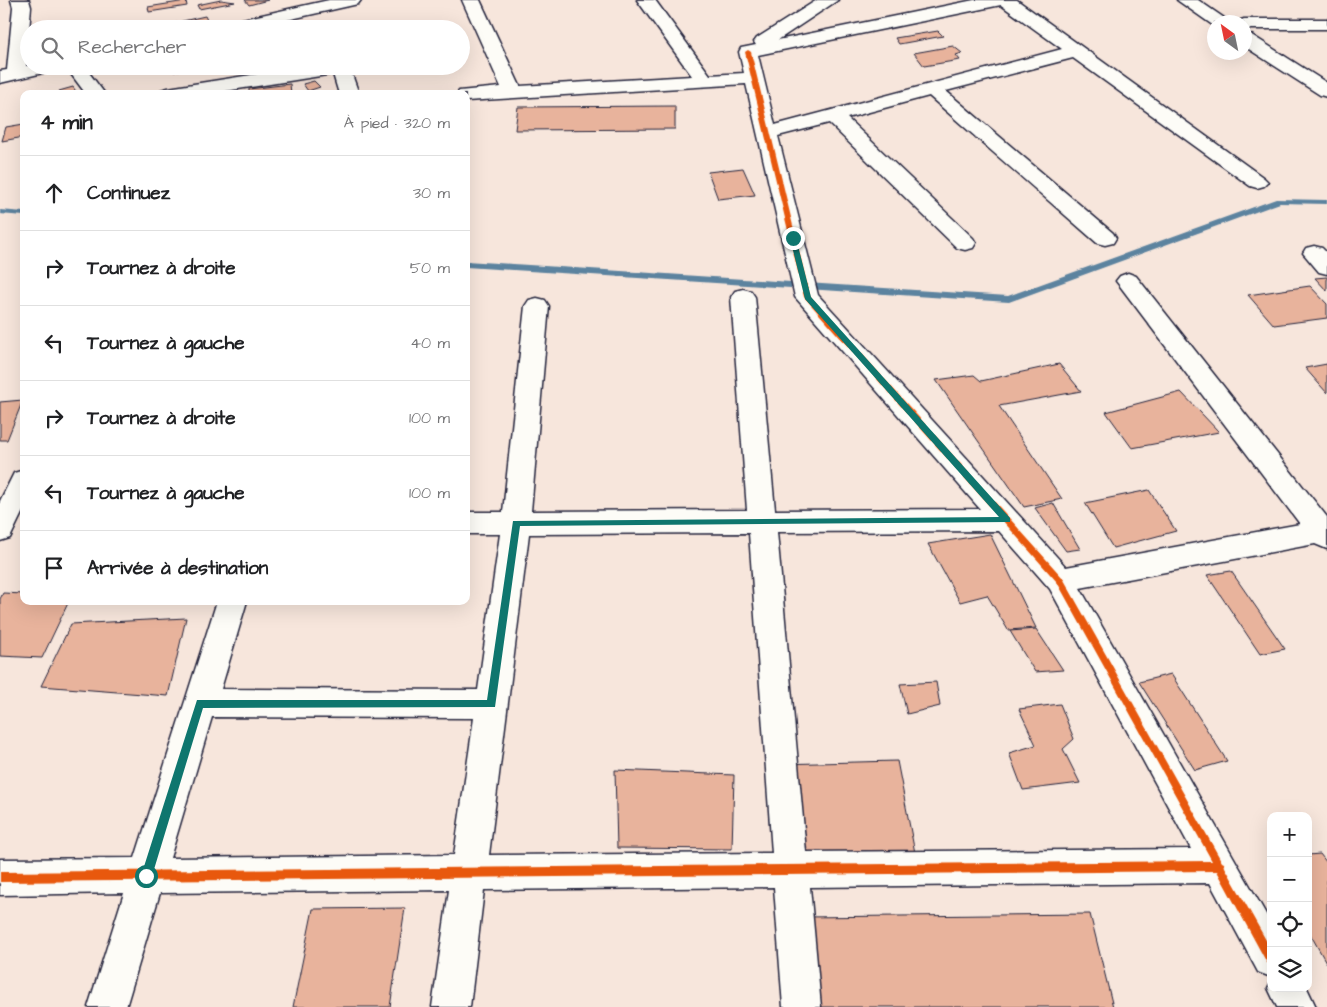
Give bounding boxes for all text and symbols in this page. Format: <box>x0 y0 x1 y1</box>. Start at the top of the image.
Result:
north arrow <box>1207 15 1252 60</box>
search box <box>20 20 470 75</box>
icon: search <box>38 34 66 62</box>
text: Rechercher <box>78 34 186 61</box>
text: 4 min <box>40 108 93 137</box>
text: À pied · 320 m <box>344 112 450 134</box>
icon: ahead <box>40 179 68 207</box>
text: Continuez <box>87 180 170 207</box>
text: 30 m <box>413 182 450 204</box>
route end <box>782 227 805 250</box>
icon: right <box>40 254 68 282</box>
text: Tournez à droite <box>87 255 235 282</box>
text: 50 m <box>410 257 450 279</box>
icon: left <box>40 329 68 357</box>
text: Tournez à gauche <box>87 330 245 357</box>
text: 40 m <box>410 332 450 354</box>
icon: right <box>40 404 68 432</box>
text: Tournez à droite <box>87 405 235 432</box>
text: 100 m <box>409 407 450 429</box>
icon: left <box>40 479 68 507</box>
text: Tournez à gauche <box>87 480 245 507</box>
text: 100 m <box>409 482 450 504</box>
icon: arrive <box>40 554 68 582</box>
text: Arrivée à destination <box>87 555 268 582</box>
map controls <box>1267 812 1312 992</box>
button: + <box>1267 812 1312 857</box>
button: − <box>1267 857 1312 902</box>
route start <box>135 865 158 888</box>
button: locate <box>1267 902 1312 947</box>
button: layers <box>1267 947 1312 992</box>

